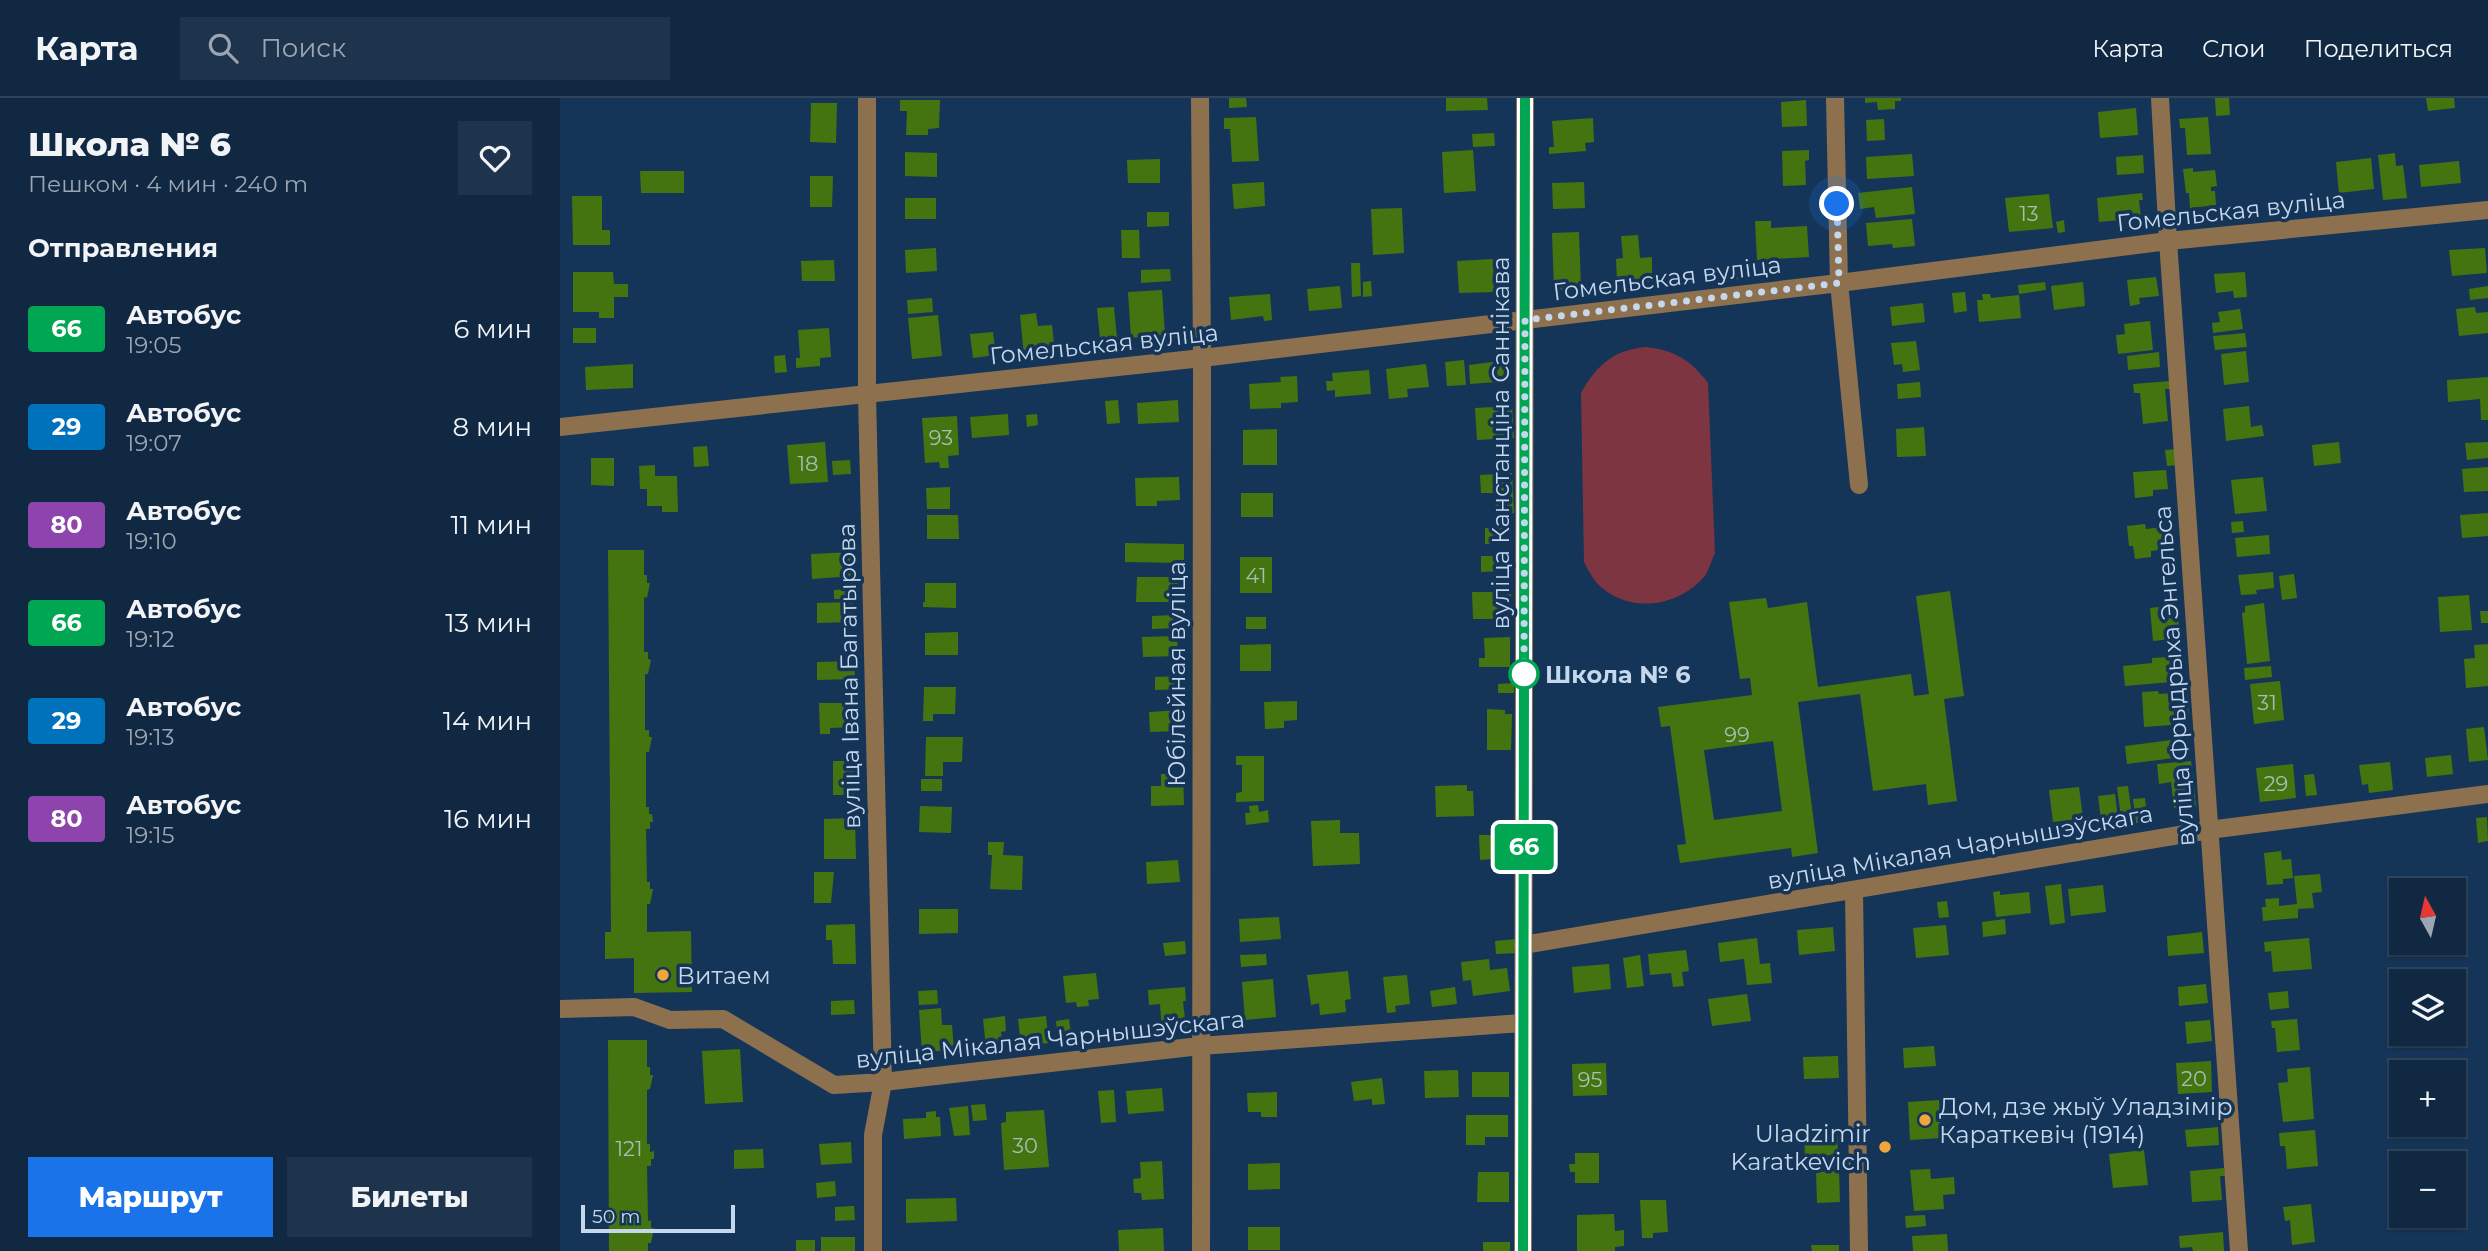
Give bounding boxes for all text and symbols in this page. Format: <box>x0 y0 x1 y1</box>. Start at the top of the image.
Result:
search box <box>180 17 670 80</box>
text: Карта <box>35 28 138 68</box>
icon: search <box>204 29 242 67</box>
text: Поиск <box>260 32 346 64</box>
text: Карта <box>2092 34 2164 63</box>
text: Слои <box>2202 34 2266 63</box>
text: Поделиться <box>2304 34 2453 63</box>
button: heart <box>458 121 532 195</box>
text: Школа № 6 <box>28 124 231 164</box>
text: Пешком · 4 мин · 240 m <box>28 170 308 198</box>
street label: Гомельская вуліца <box>2115 185 2347 237</box>
your location <box>1819 186 1854 221</box>
house number: 13 <box>2019 201 2039 226</box>
text: Отправления <box>28 232 218 264</box>
street label: Гомельская вуліца <box>1551 250 1783 306</box>
street label: вуліца Канстанціна Саннікава <box>1486 257 1515 630</box>
text: Автобус <box>126 299 241 331</box>
text: 6 мин <box>453 313 532 345</box>
text: 66 <box>51 314 82 343</box>
street label: Гомельская вуліца <box>988 318 1220 370</box>
text: 19:05 <box>126 331 181 359</box>
text: Автобус <box>126 397 241 429</box>
text: 8 мин <box>453 411 532 443</box>
text: 29 <box>52 412 81 441</box>
house number: 93 <box>929 425 953 450</box>
text: 19:07 <box>126 429 182 457</box>
house number: 18 <box>798 451 818 476</box>
text: Автобус <box>126 495 241 527</box>
street label: вуліца Фрыдрыха Энгельса <box>2148 505 2200 847</box>
text: 11 мин <box>450 509 532 541</box>
text: 80 <box>50 510 83 539</box>
street label: вуліца Івана Багатырова <box>832 523 866 829</box>
text: 19:10 <box>126 527 177 555</box>
street label: Юбілейная вуліца <box>1162 561 1191 787</box>
house number: 41 <box>1246 563 1266 588</box>
text: Автобус <box>126 593 241 625</box>
text: 13 мин <box>445 607 532 639</box>
text: 66 <box>51 608 82 637</box>
text: 19:12 <box>126 625 175 653</box>
marker: Школа № 6 <box>1509 659 1539 689</box>
place label: Школа № 6 <box>1545 660 1690 689</box>
house number: 31 <box>2257 690 2277 715</box>
text: Автобус <box>126 691 241 723</box>
text: 14 мин <box>443 705 532 737</box>
text: 29 <box>52 706 81 735</box>
house number: 99 <box>1724 722 1750 747</box>
text: 19:13 <box>126 723 174 751</box>
house number: 29 <box>2264 771 2288 796</box>
text: Автобус <box>126 789 241 821</box>
street label: вуліца Мікалая Чарнышэўскага <box>1765 799 2155 895</box>
text: 16 мин <box>444 803 532 835</box>
text: 80 <box>50 804 83 833</box>
text: 19:15 <box>126 821 175 849</box>
line badge: 66 <box>1492 824 1556 870</box>
text: 66 <box>1509 832 1539 861</box>
north arrow <box>2389 878 2466 956</box>
map controls <box>2389 878 2466 1228</box>
place label: Витаем <box>677 961 771 990</box>
marker: Витаем <box>655 967 671 983</box>
button: layers <box>2389 969 2466 1046</box>
street label: вуліца Мікалая Чарнышэўскага <box>854 1004 1246 1074</box>
button: + <box>2389 1060 2466 1137</box>
house number: 20 <box>2181 1066 2207 1091</box>
house number: 95 <box>1578 1067 1602 1092</box>
place label: Дом, дзе жыў Уладзімір Караткевіч (1914) <box>1939 1092 2233 1149</box>
marker: Дом, дзе жыў Уладзімір Караткевіч (1914) <box>1917 1112 1933 1128</box>
place label: Uladzimir Karatkevich <box>1730 1119 1871 1176</box>
house number: 30 <box>1012 1133 1038 1158</box>
house number: 121 <box>615 1136 643 1161</box>
marker: Uladzimir Karatkevich <box>1877 1139 1893 1155</box>
button: − <box>2389 1151 2466 1228</box>
button: Маршрут <box>28 1157 273 1237</box>
button: Билеты <box>287 1157 532 1237</box>
scale bar <box>581 1202 735 1234</box>
text: 50 m <box>592 1205 640 1228</box>

